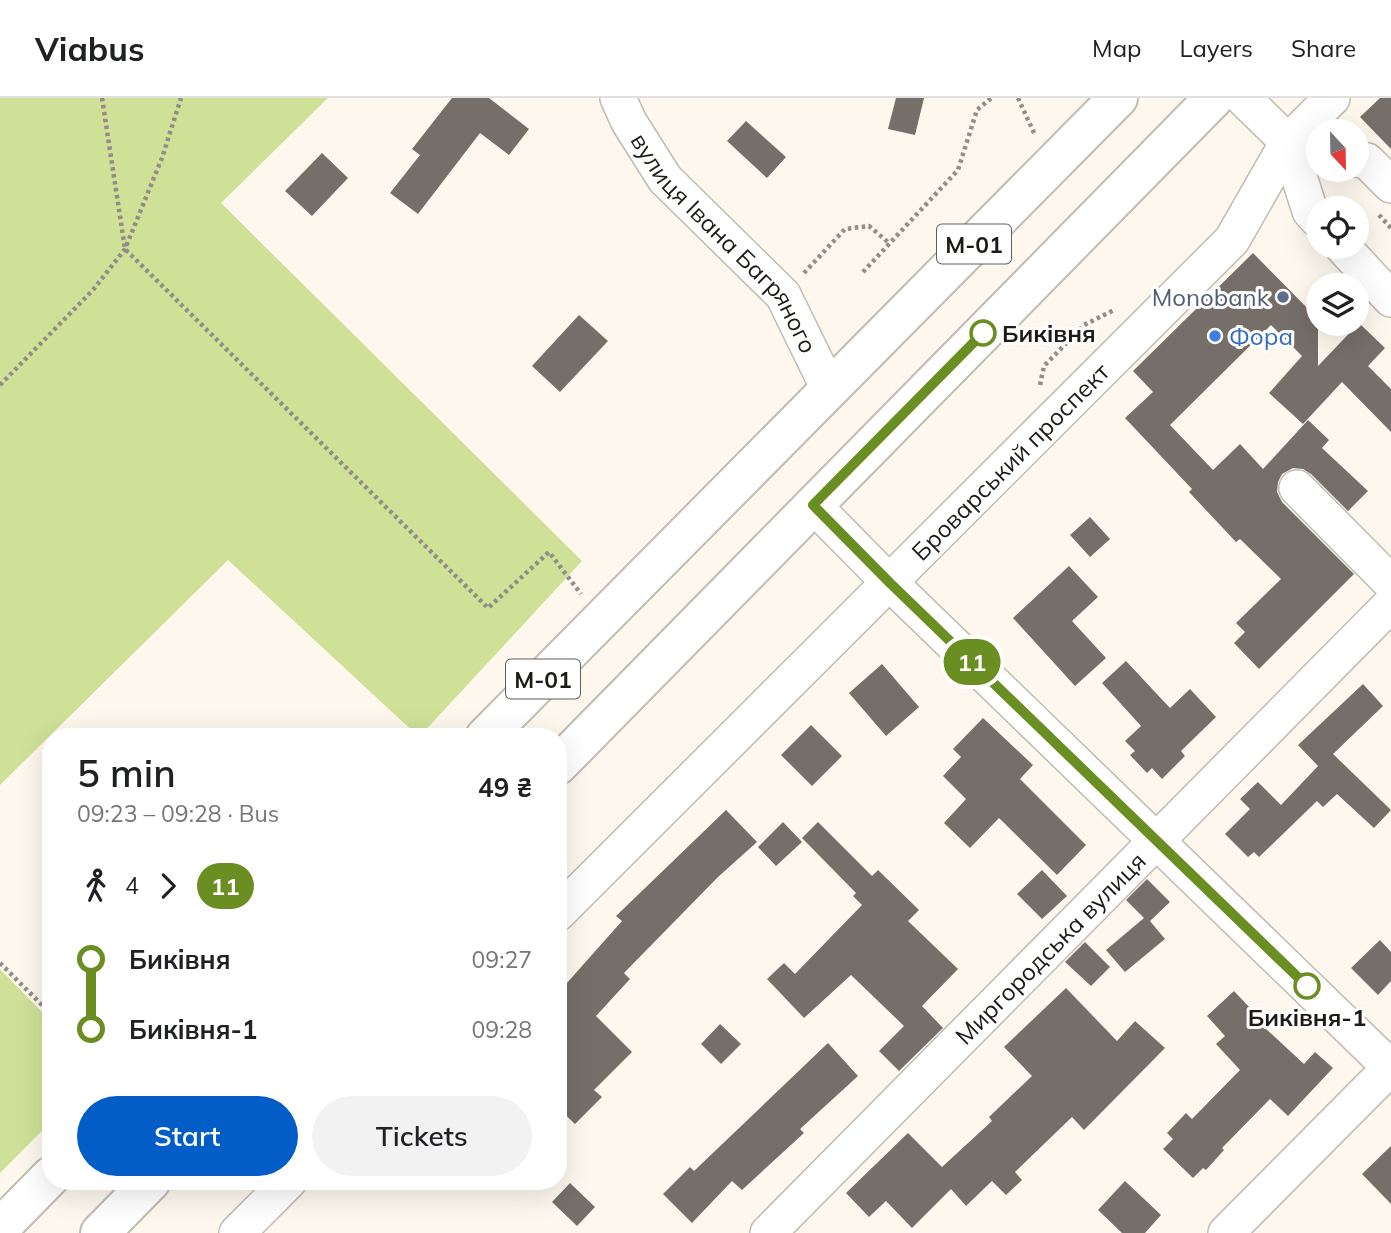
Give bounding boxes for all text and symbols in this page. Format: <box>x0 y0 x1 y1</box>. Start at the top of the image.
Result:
text: Viabus <box>35 28 145 69</box>
text: Map <box>1092 33 1141 63</box>
text: Layers <box>1179 33 1253 63</box>
text: Share <box>1291 33 1356 63</box>
north arrow <box>1306 119 1368 182</box>
map controls <box>1306 119 1369 336</box>
street label: вулиця Івана Багряного <box>625 127 824 358</box>
button: locate <box>1306 196 1369 259</box>
road number: М-01 <box>937 225 1011 264</box>
button: layers <box>1306 273 1369 336</box>
place label: Monobank <box>1152 282 1270 312</box>
marker: Monobank <box>1275 289 1291 305</box>
place label: Бикiвня <box>1002 318 1096 348</box>
marker: Бикiвня <box>970 320 996 346</box>
place label: Фора <box>1229 321 1293 351</box>
marker: Фора <box>1207 328 1223 344</box>
street label: Броварський проспект <box>905 356 1115 566</box>
line badge: 11 <box>940 639 1004 685</box>
text: 11 <box>958 647 986 677</box>
road number: М-01 <box>506 660 580 698</box>
text: 5 min <box>77 749 176 797</box>
text: 49 ₴ <box>478 771 532 804</box>
text: 09:23 – 09:28 · Bus <box>77 799 279 828</box>
street label: Миргородська вулиця <box>949 846 1152 1050</box>
icon: walk <box>77 867 115 905</box>
icon: forward <box>149 867 187 905</box>
text: 4 <box>125 871 139 900</box>
text: 11 <box>211 871 240 901</box>
text: Бикiвня <box>129 943 230 976</box>
text: 09:27 <box>472 945 532 974</box>
marker: Бикiвня-1 <box>1294 973 1320 999</box>
place label: Бикiвня-1 <box>1248 1002 1366 1032</box>
text: Бикiвня-1 <box>129 1013 257 1046</box>
text: 09:28 <box>472 1015 532 1044</box>
button: Start <box>77 1096 298 1176</box>
button: Tickets <box>312 1096 532 1176</box>

